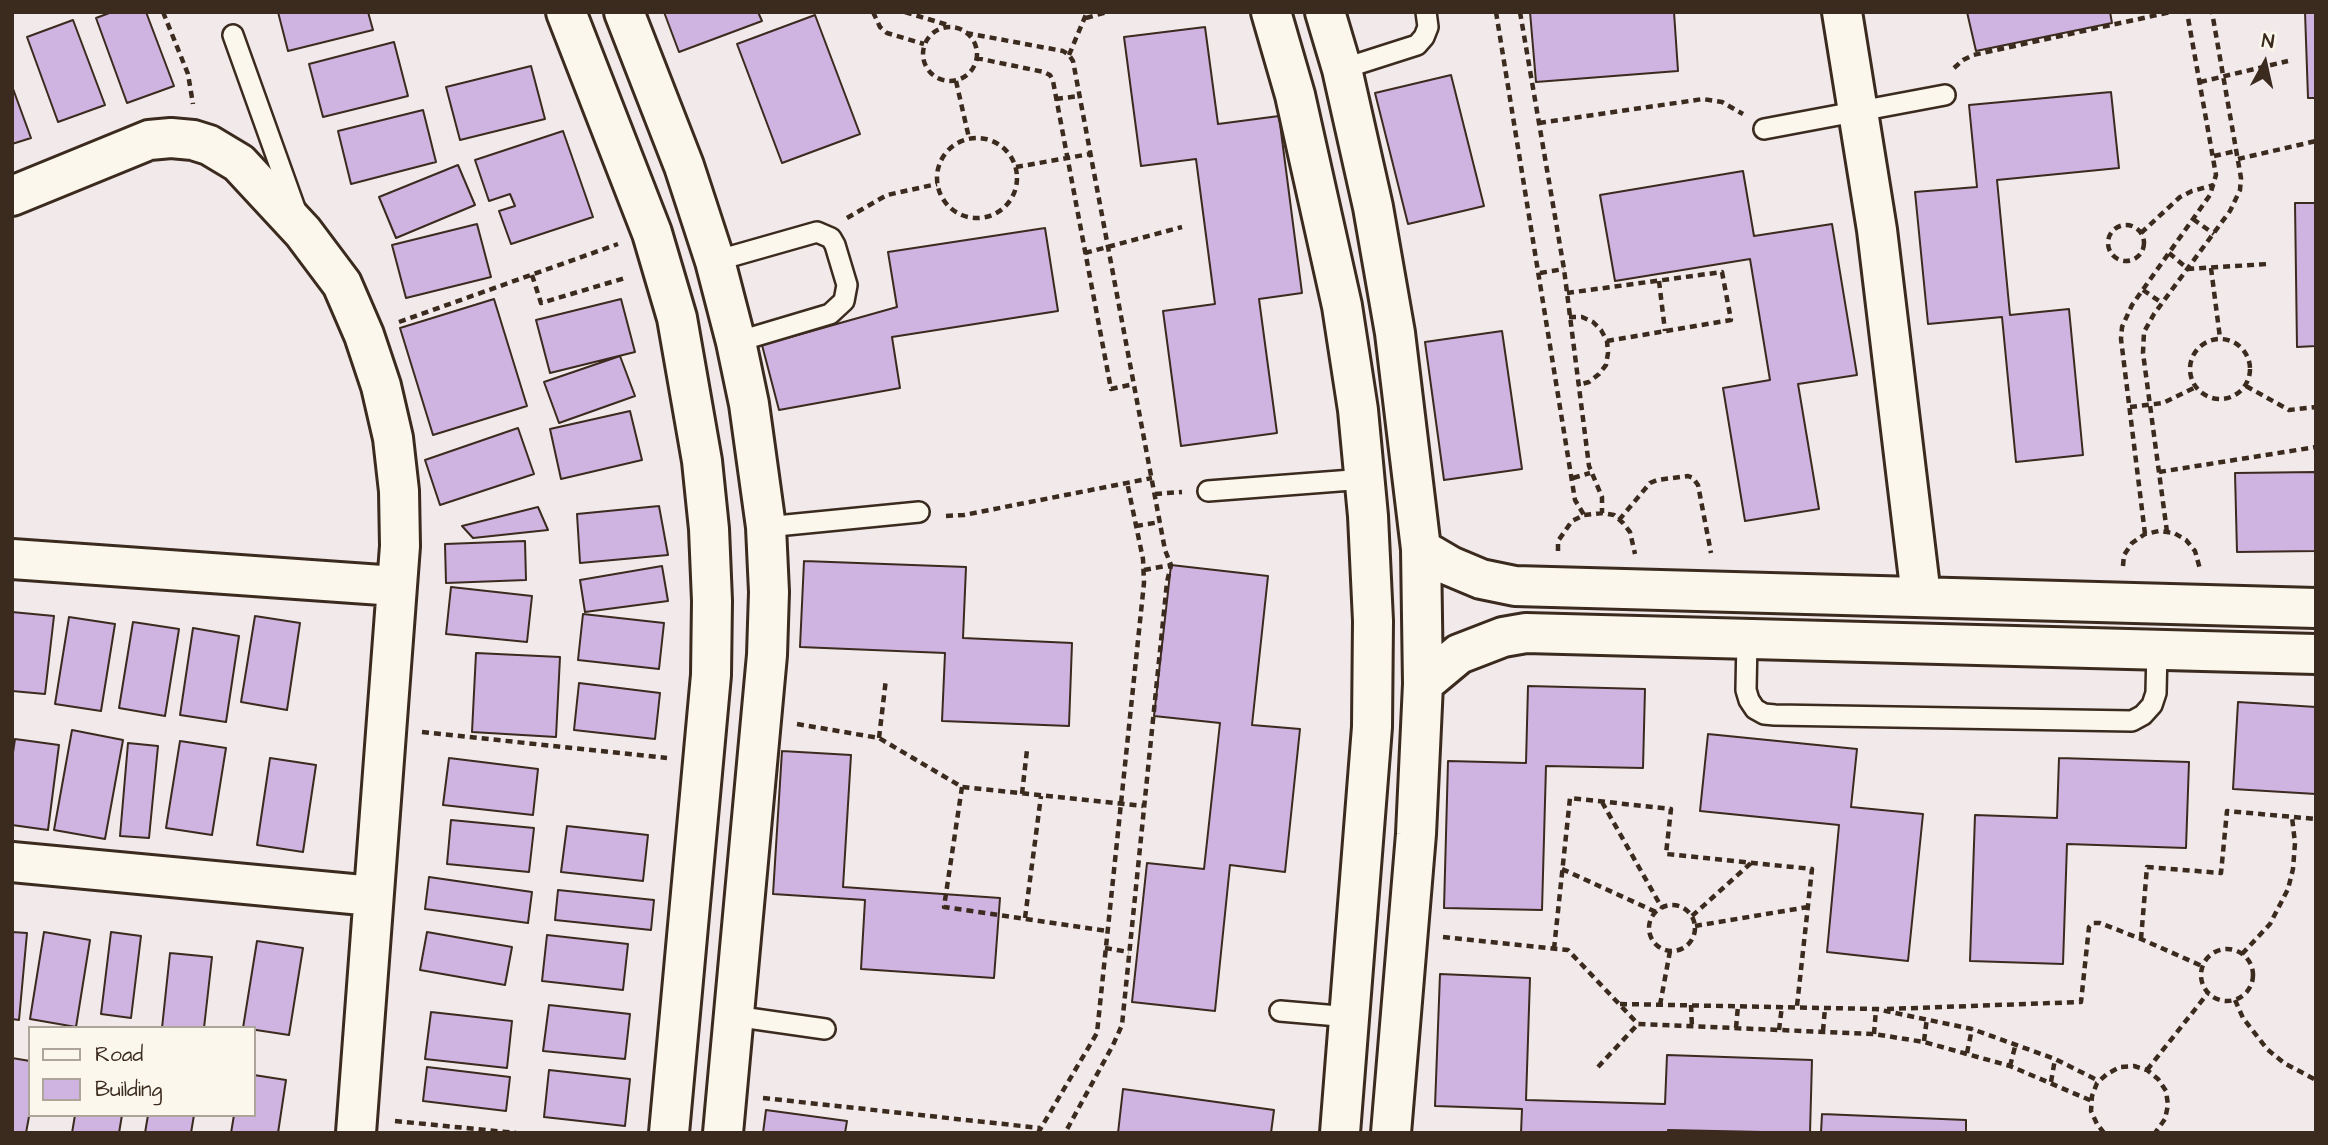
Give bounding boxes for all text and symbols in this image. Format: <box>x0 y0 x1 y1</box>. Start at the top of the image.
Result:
north arrow <box>2230 28 2300 98</box>
text: N <box>2260 28 2276 56</box>
legend <box>28 1026 256 1117</box>
text: Road <box>95 1040 143 1069</box>
text: Building <box>95 1075 162 1104</box>

